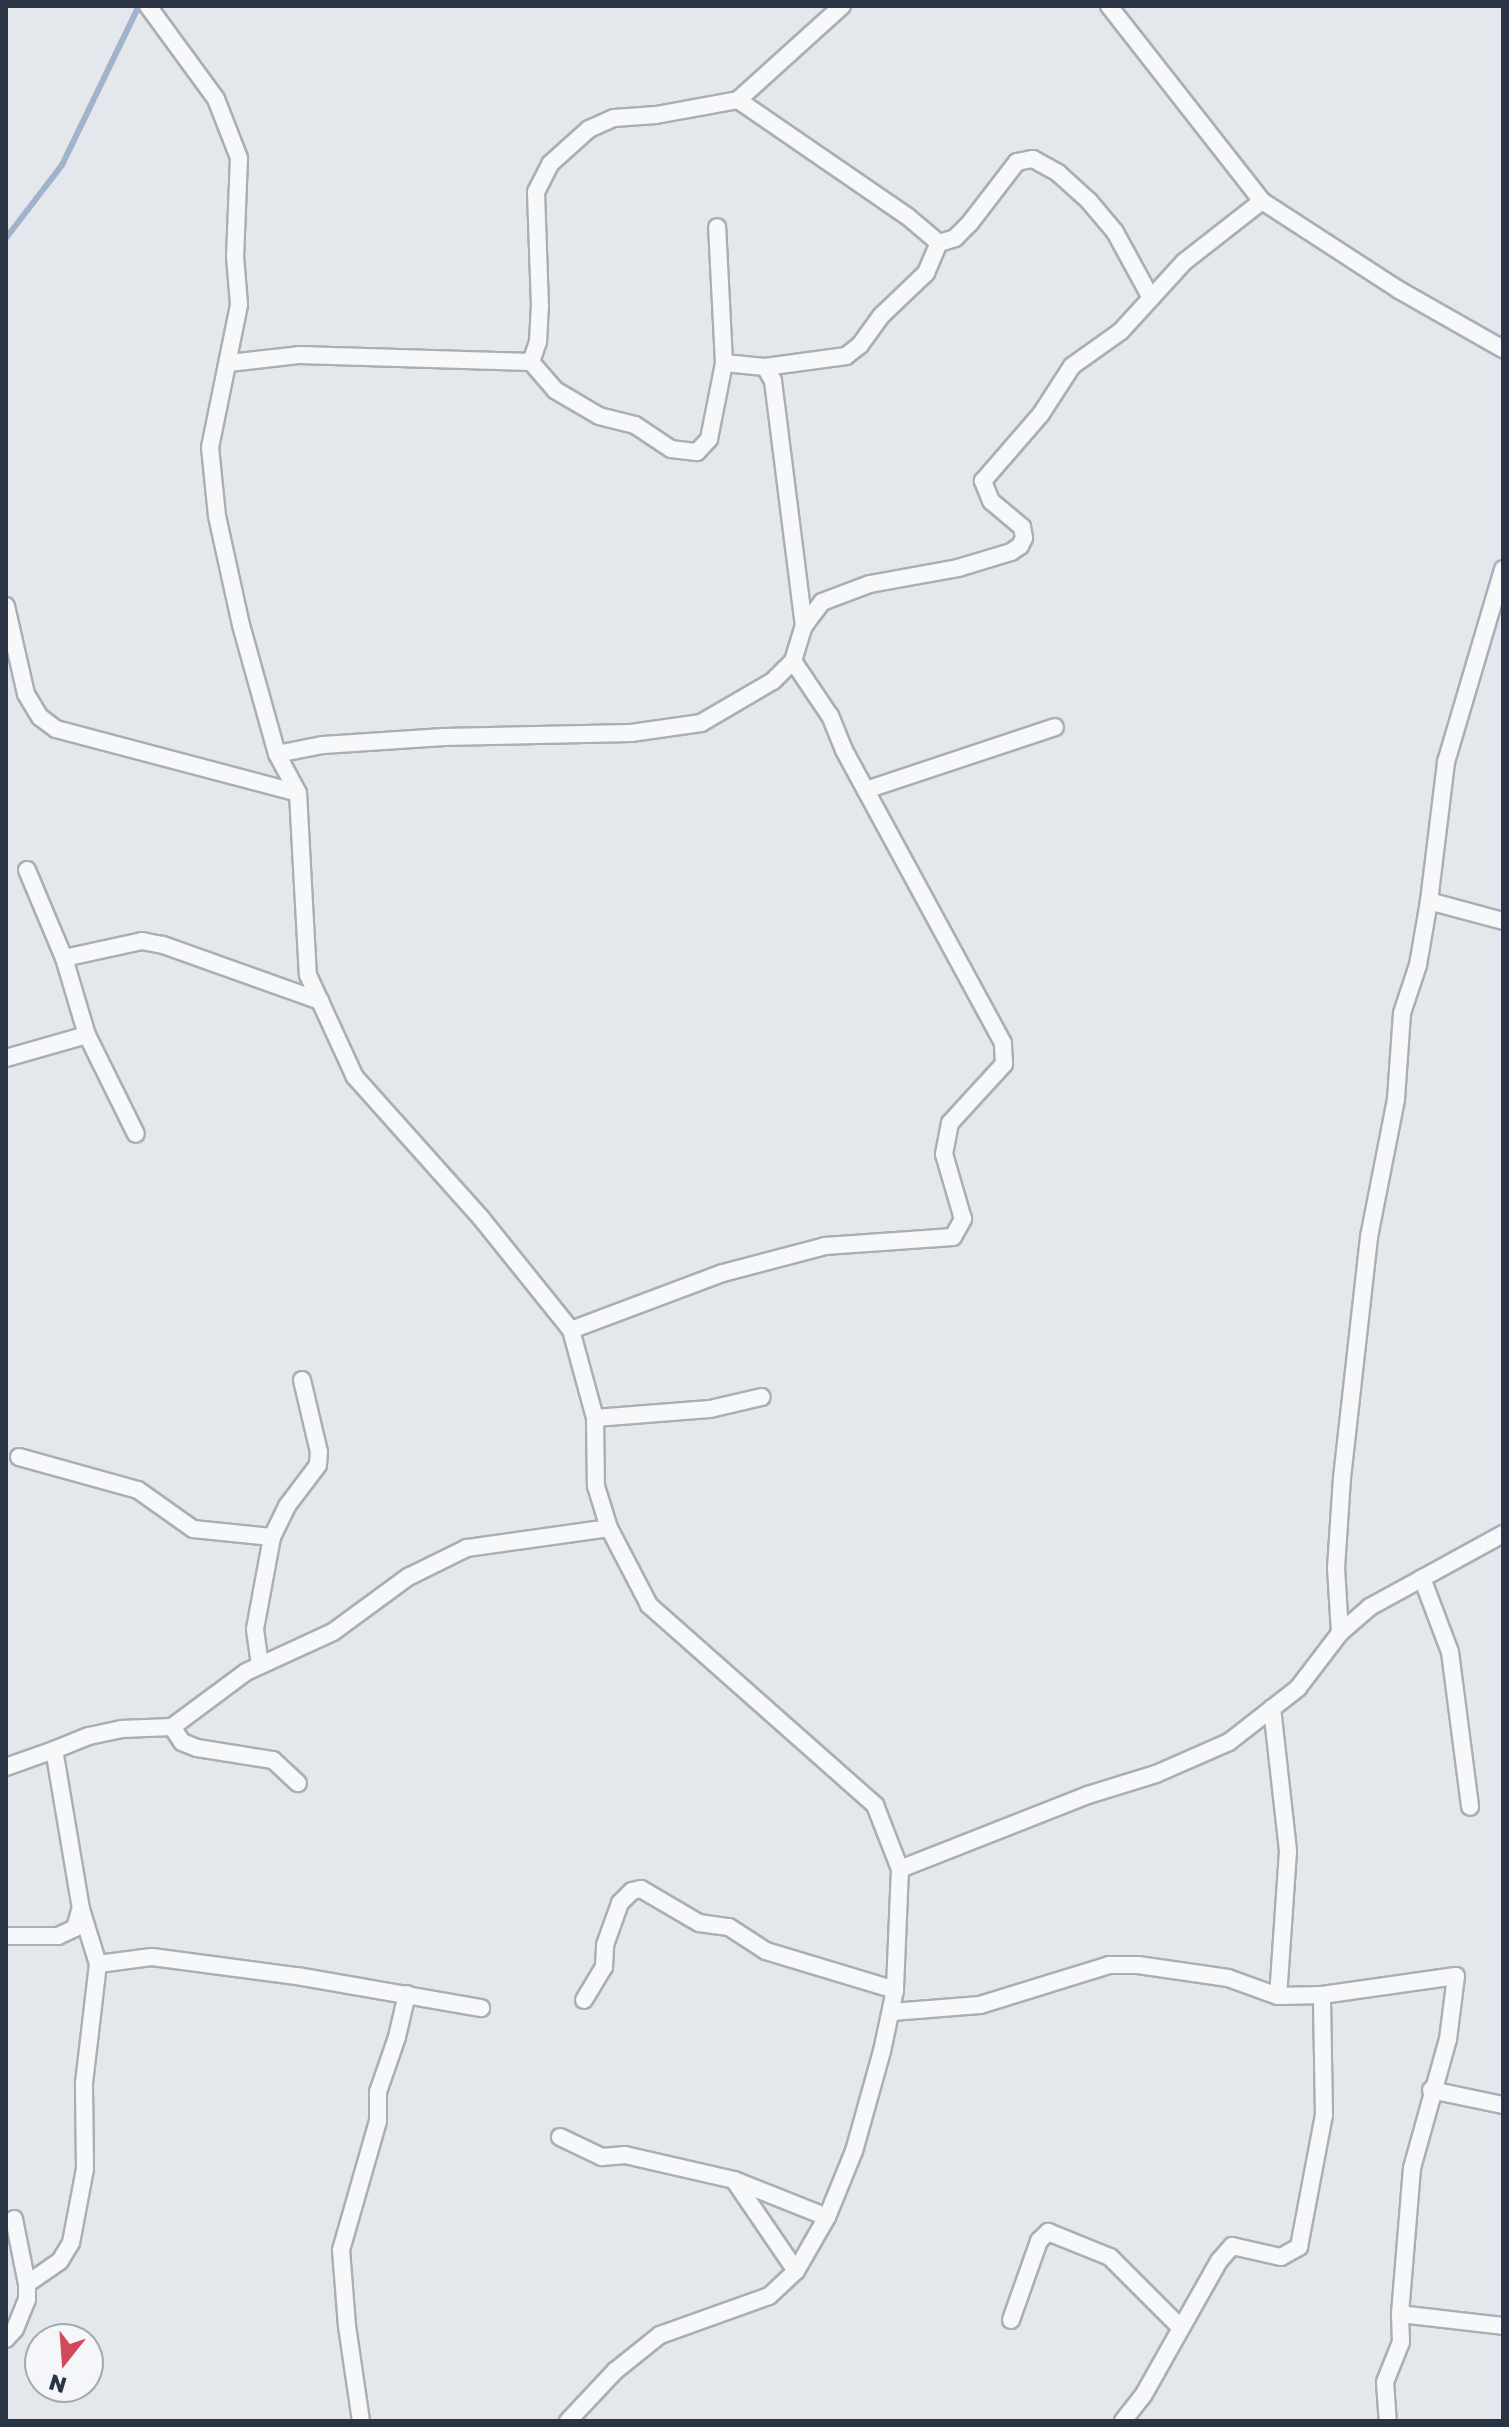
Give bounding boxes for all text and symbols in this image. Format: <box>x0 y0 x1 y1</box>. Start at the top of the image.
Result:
north arrow <box>24 2323 104 2403</box>
text: N <box>45 2369 69 2400</box>

